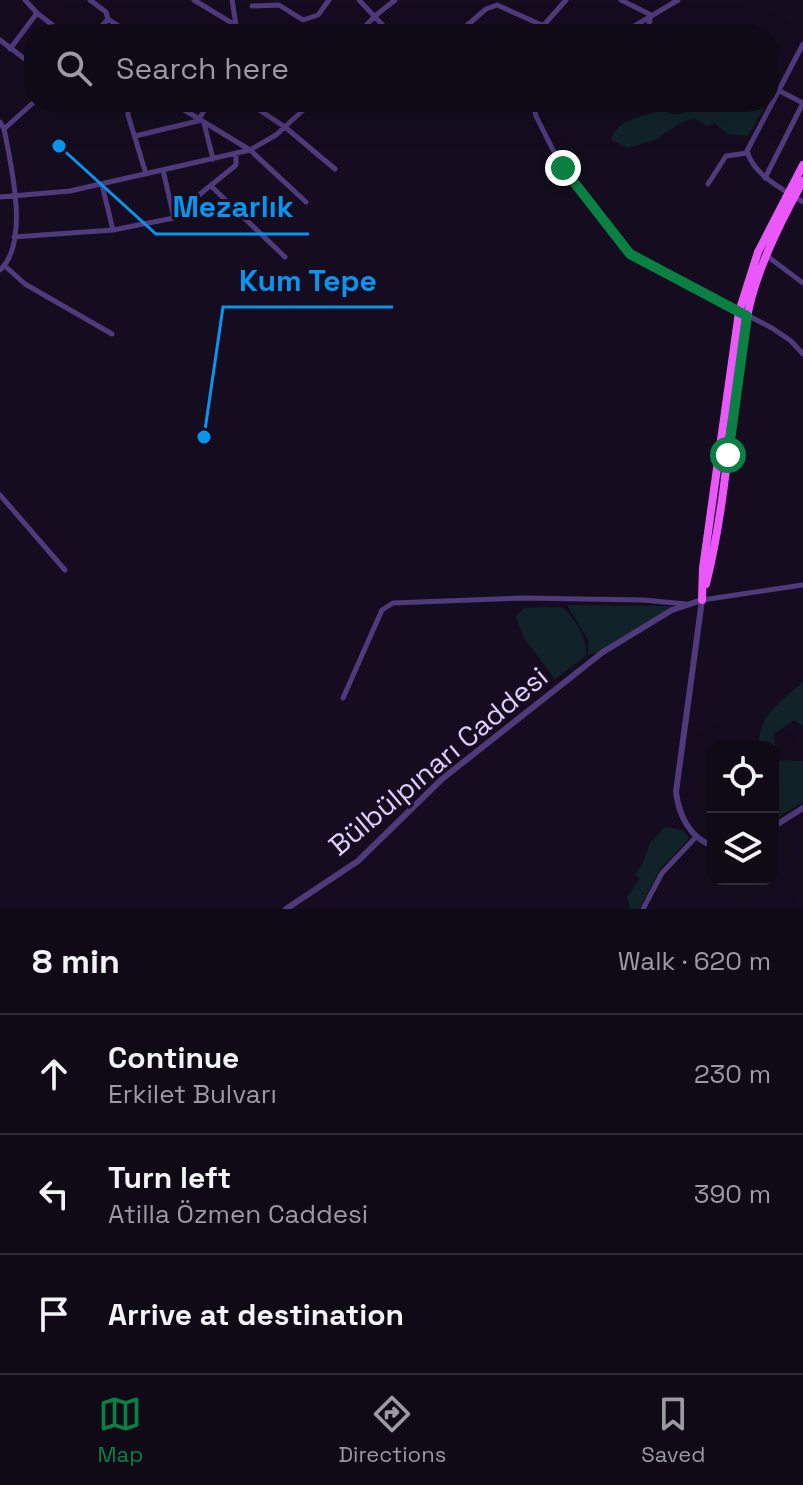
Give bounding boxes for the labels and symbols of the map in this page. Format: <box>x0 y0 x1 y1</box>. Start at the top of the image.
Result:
route end <box>545 150 581 186</box>
callout: Mezarlık <box>156 180 309 234</box>
text: Mezarlık <box>172 187 294 226</box>
callout: Kum Tepe <box>223 253 393 307</box>
text: Kum Tepe <box>239 261 377 300</box>
route start <box>710 437 746 473</box>
street label: Bülbülpınarı Caddesi <box>321 659 555 863</box>

